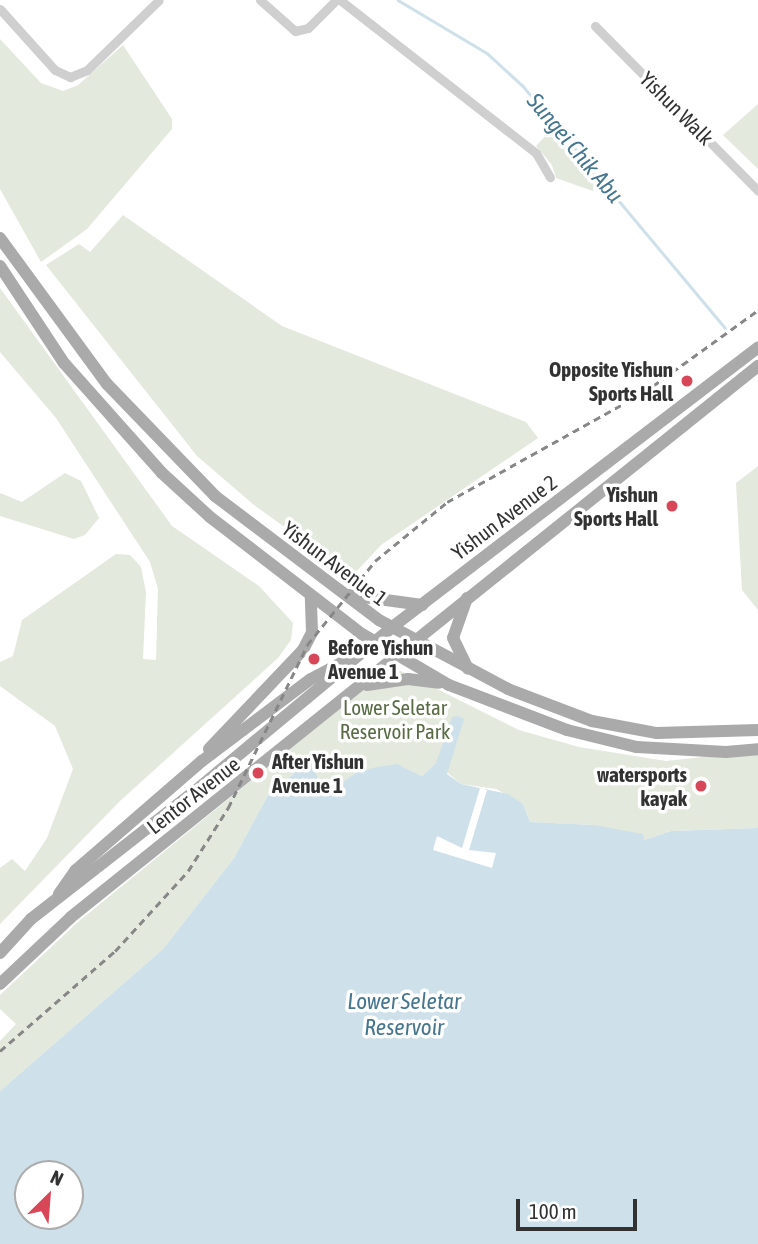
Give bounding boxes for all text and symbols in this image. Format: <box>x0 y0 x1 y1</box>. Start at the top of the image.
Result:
street label: Yishun Walk <box>635 66 719 150</box>
water label: Sungei Chik Abu <box>521 88 629 208</box>
place label: Opposite Yishun Sports Hall <box>549 356 673 406</box>
marker: Opposite Yishun Sports Hall <box>679 373 695 389</box>
street label: Yishun Avenue 2 <box>446 469 562 565</box>
place label: Yishun Sports Hall <box>574 481 658 531</box>
marker: Yishun Sports Hall <box>664 498 680 514</box>
street label: Yishun Avenue 1 <box>277 515 393 611</box>
place label: Before Yishun Avenue 1 <box>328 634 433 684</box>
marker: Before Yishun Avenue 1 <box>306 651 322 667</box>
park label: Lower Seletar Reservoir Park <box>340 694 450 744</box>
place label: After Yishun Avenue 1 <box>272 748 364 798</box>
street label: Lentor Avenue <box>142 751 244 839</box>
place label: watersports kayak <box>597 761 687 811</box>
marker: After Yishun Avenue 1 <box>250 765 266 781</box>
marker: watersports kayak <box>693 778 709 794</box>
water label: Lower Seletar Reservoir <box>347 987 461 1041</box>
north arrow <box>14 1160 84 1230</box>
text: N <box>47 1165 67 1190</box>
scale bar <box>520 1184 641 1228</box>
text: 100 m <box>529 1199 577 1223</box>

